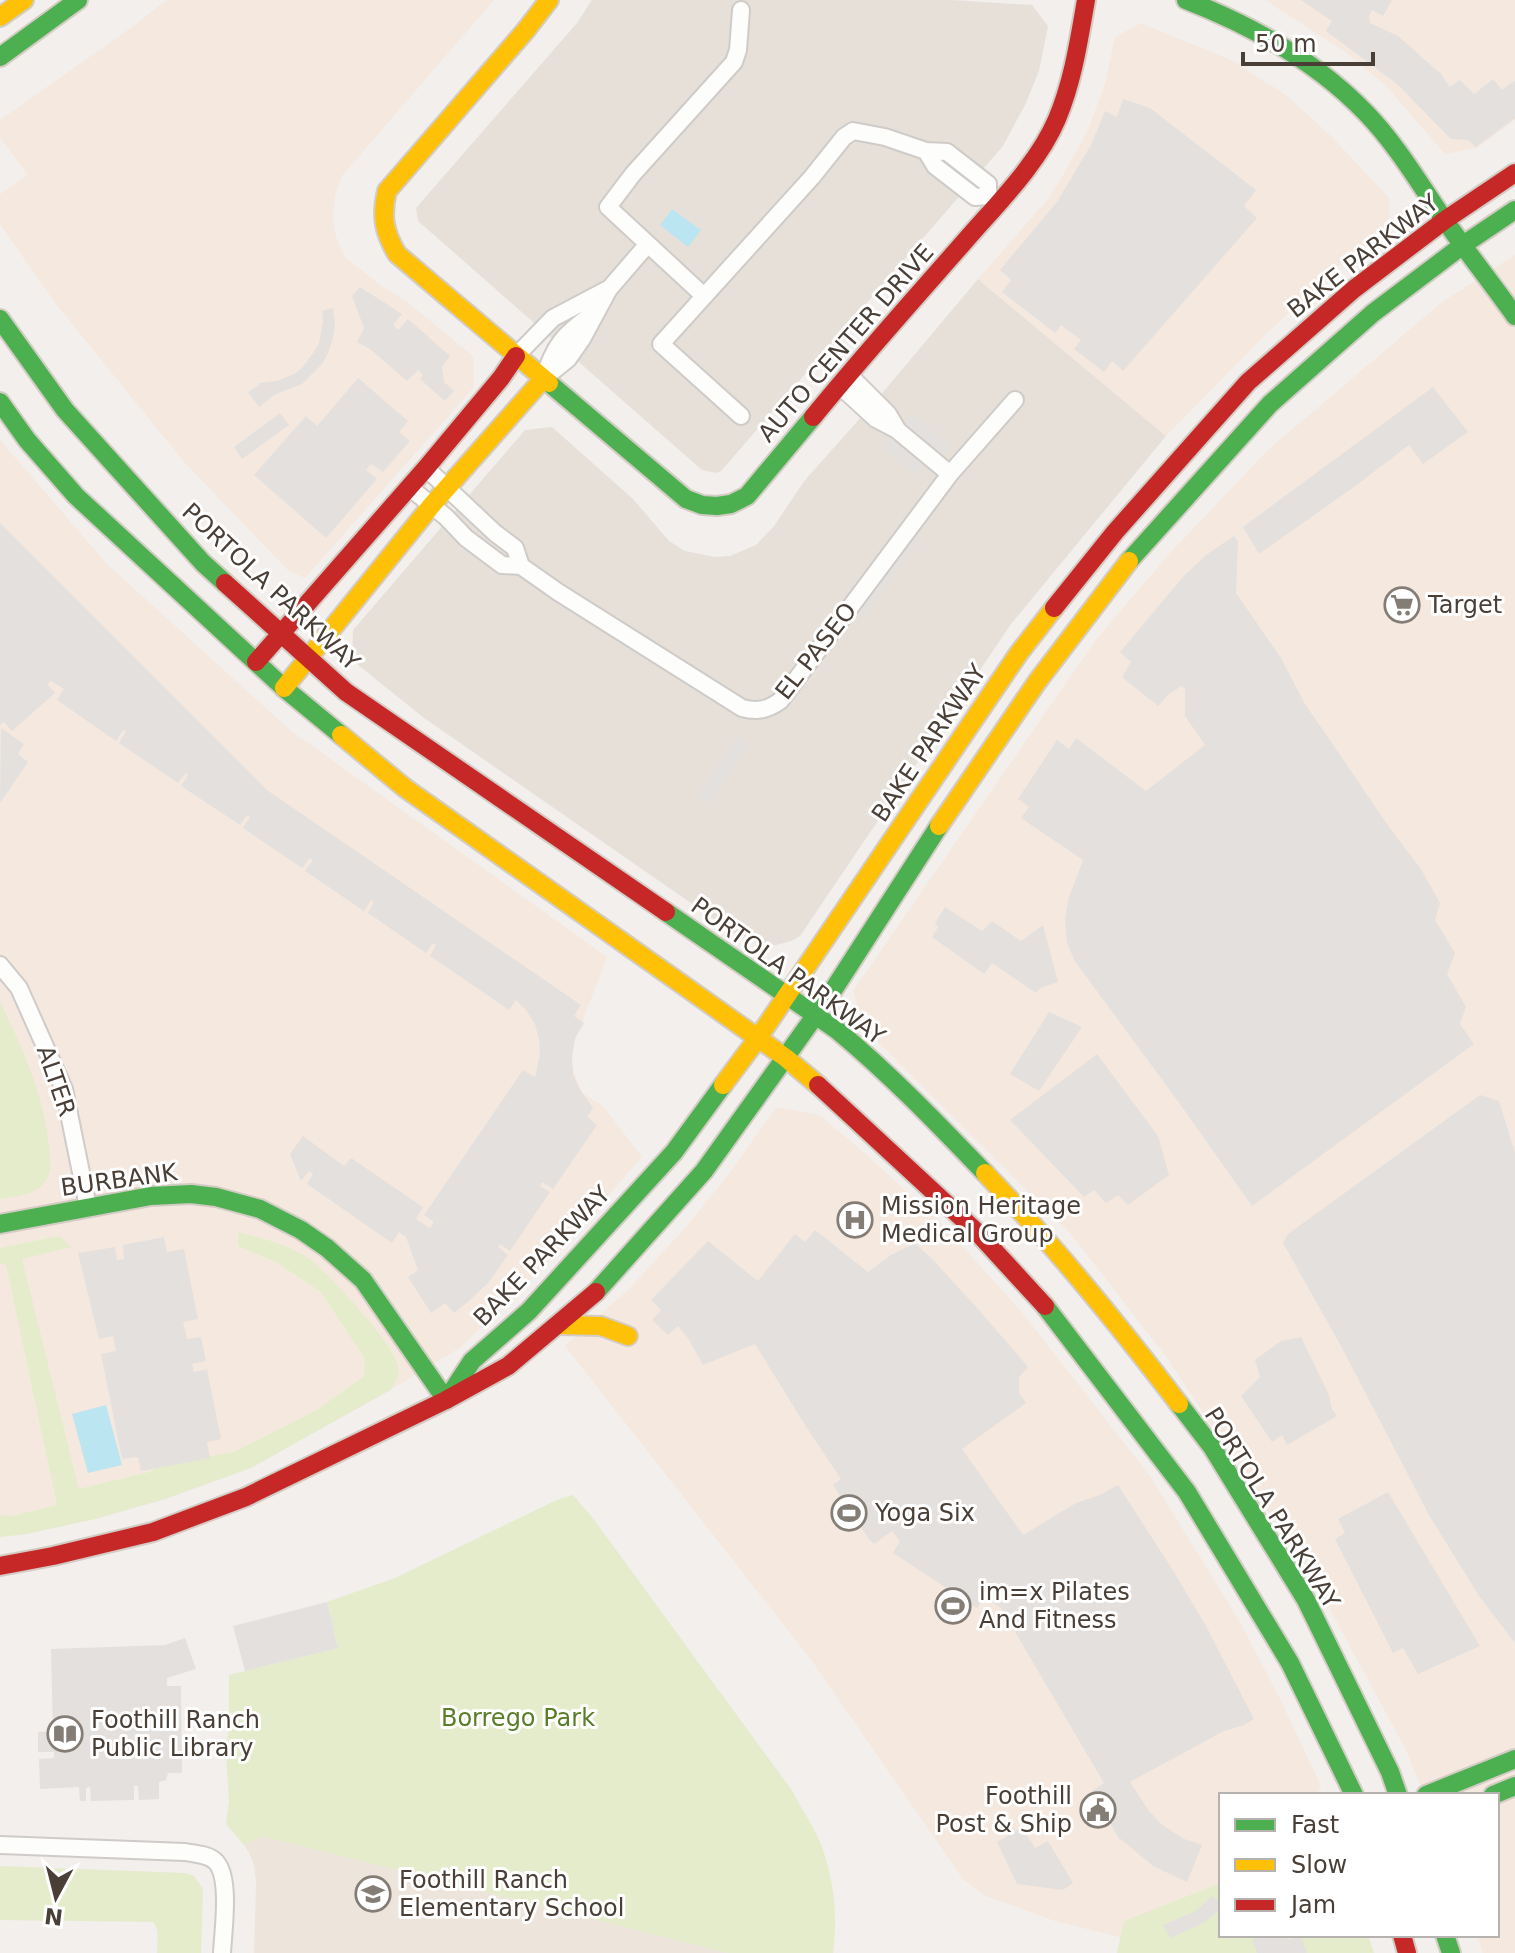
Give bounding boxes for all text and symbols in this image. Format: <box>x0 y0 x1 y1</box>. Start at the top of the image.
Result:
scale bar <box>1243 16 1373 66</box>
text: 50 m <box>1255 30 1317 58</box>
street label: BAKE PARKWAY <box>1282 188 1444 324</box>
street label: AUTO CENTER DRIVE <box>752 238 940 448</box>
street label: PORTOLA PARKWAY <box>176 498 366 677</box>
supermarket icon: Target <box>1383 586 1421 624</box>
place label: Target <box>1427 591 1502 619</box>
street label: EL PASEO <box>770 597 862 705</box>
street label: BAKE PARKWAY <box>866 659 992 827</box>
street label: PORTOLA PARKWAY <box>686 891 890 1051</box>
street label: ALTER <box>31 1042 81 1120</box>
street label: BURBANK <box>59 1158 180 1202</box>
street label: BAKE PARKWAY <box>468 1180 616 1332</box>
place label: Mission Heritage Medical Group <box>881 1192 1081 1248</box>
hospital icon: Mission Heritage Medical Group <box>836 1201 874 1239</box>
street label: PORTOLA PARKWAY <box>1199 1402 1346 1614</box>
sports icon: Yoga Six <box>830 1494 868 1532</box>
place label: Yoga Six <box>874 1499 975 1527</box>
place label: im=x Pilates And Fitness <box>979 1578 1130 1634</box>
sports icon: im=x Pilates And Fitness <box>934 1587 972 1625</box>
park label: Borrego Park <box>441 1704 595 1732</box>
place label: Foothill Ranch Public Library <box>91 1706 260 1762</box>
library icon: Foothill Ranch Public Library <box>46 1715 84 1753</box>
place label: Foothill Post & Ship <box>935 1782 1072 1838</box>
public building icon: Foothill Post & Ship <box>1079 1791 1117 1829</box>
legend <box>1219 1793 1499 1937</box>
text: Fast <box>1291 1811 1339 1839</box>
text: Slow <box>1291 1851 1347 1879</box>
north arrow <box>16 1857 96 1937</box>
place label: Foothill Ranch Elementary School <box>399 1866 624 1922</box>
school or university icon: Foothill Ranch Elementary School <box>354 1875 392 1913</box>
text: Jam <box>1289 1891 1336 1919</box>
text: N <box>43 1903 64 1930</box>

